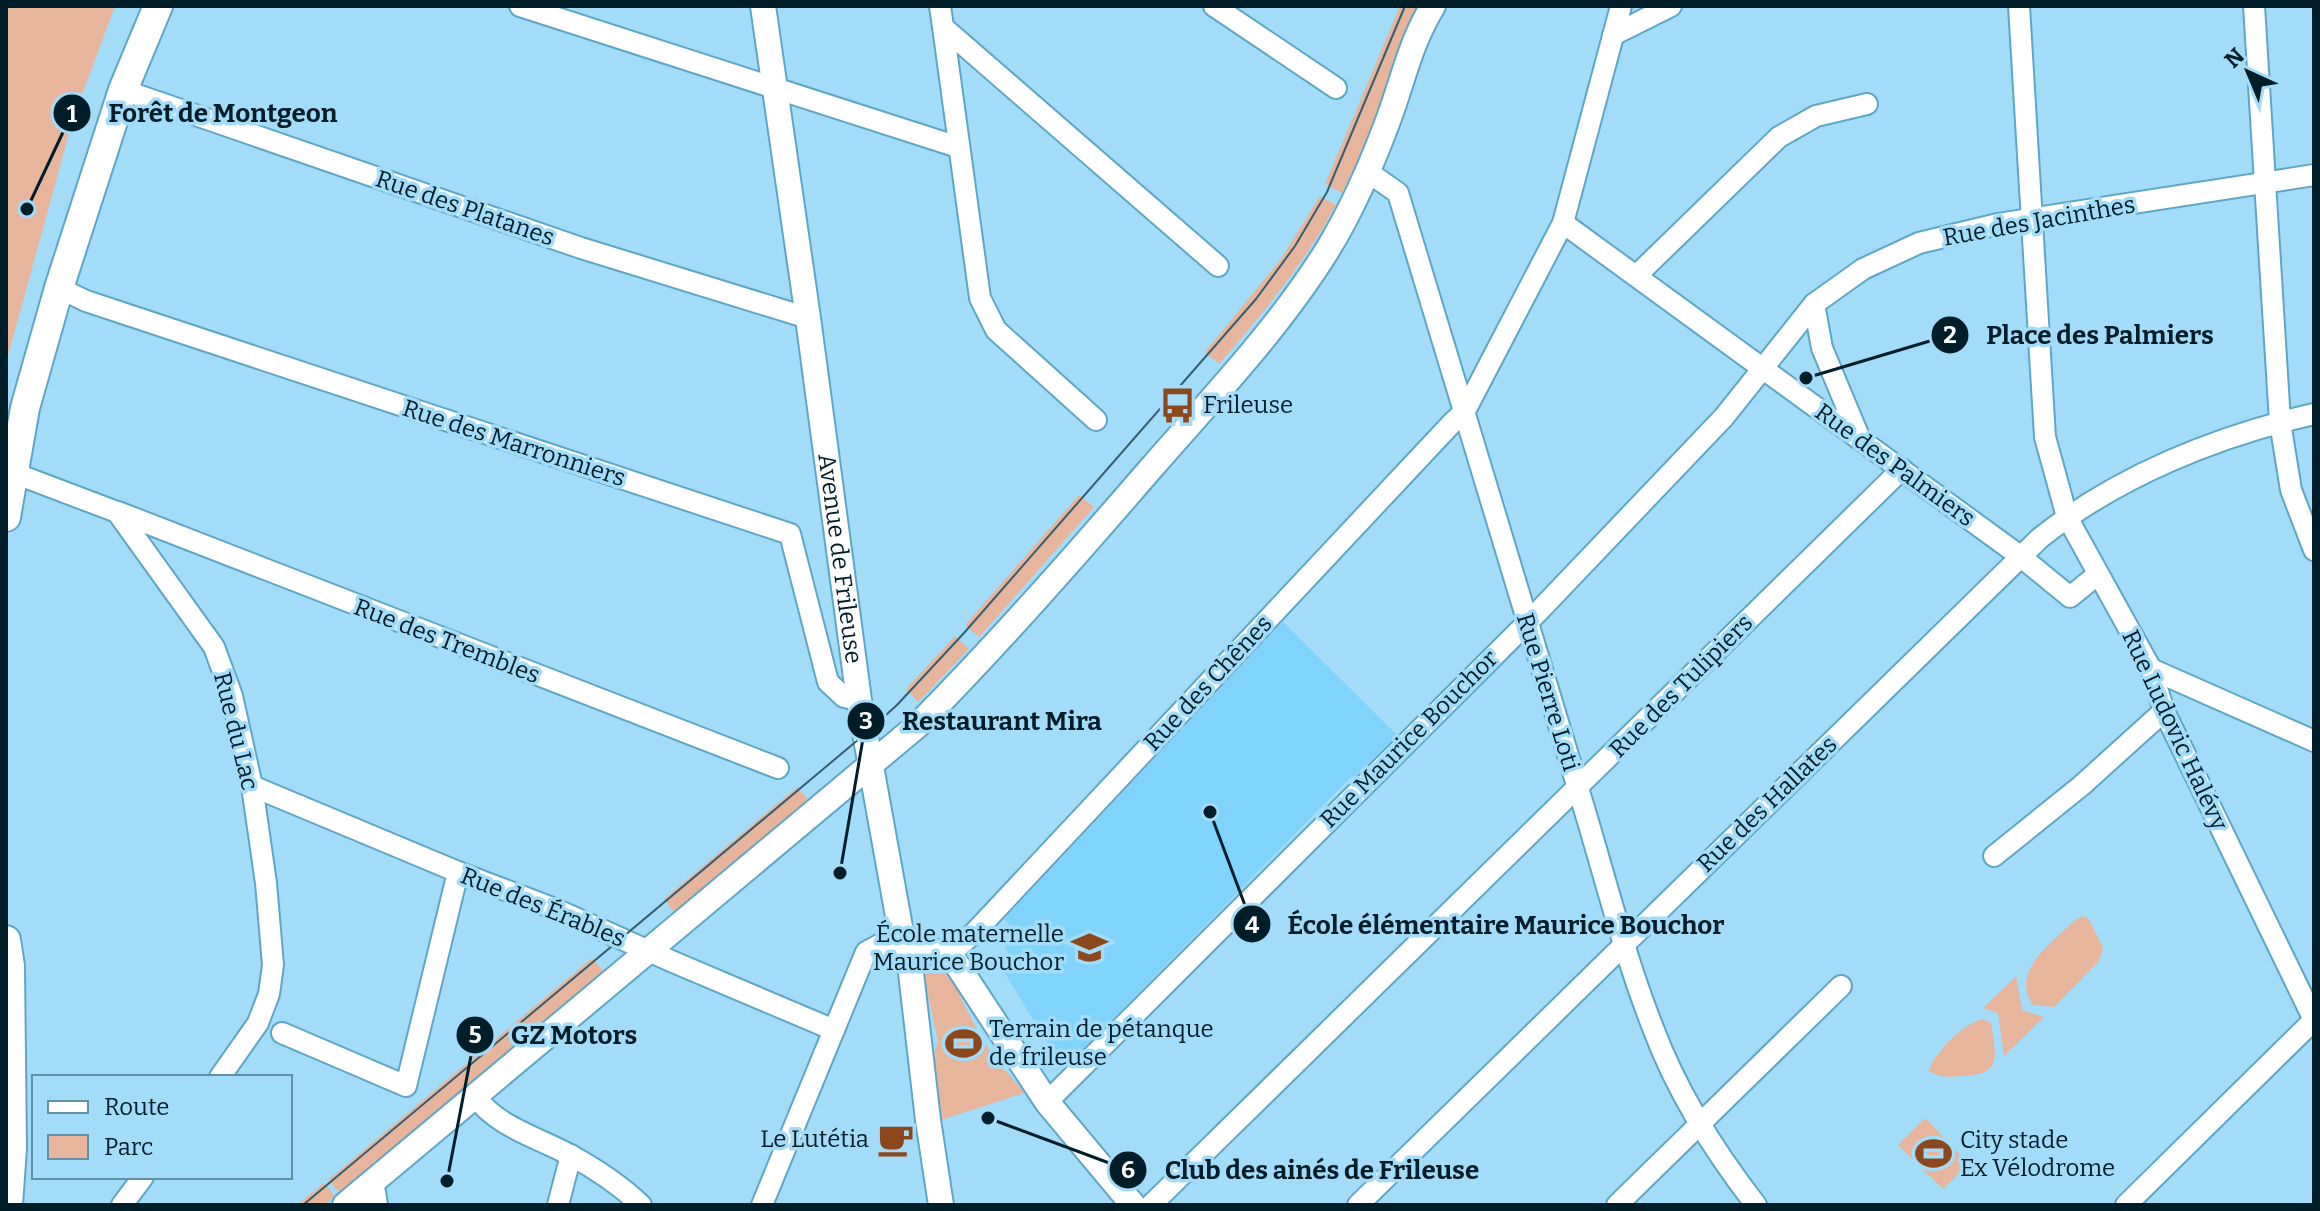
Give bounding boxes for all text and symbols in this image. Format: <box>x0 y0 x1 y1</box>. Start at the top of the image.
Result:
north arrow <box>2208 32 2288 112</box>
text: N <box>2219 42 2250 74</box>
callout: Forêt de Montgeon <box>52 88 353 138</box>
text: Forêt de Montgeon <box>109 98 338 129</box>
text: 1 <box>67 100 78 128</box>
street label: Rue des Platanes <box>372 164 558 252</box>
street label: Rue des Jacinthes <box>1941 190 2137 252</box>
callout: Place des Palmiers <box>1930 310 2229 360</box>
text: Place des Palmiers <box>1986 320 2214 351</box>
text: 2 <box>1943 321 1957 349</box>
bus stop icon: Frileuse <box>1158 386 1196 424</box>
place label: Frileuse <box>1203 391 1293 419</box>
street label: Rue des Marronniers <box>399 394 629 492</box>
street label: Rue des Palmiers <box>1810 398 1980 532</box>
street label: Avenue de Frileuse <box>812 452 868 665</box>
street label: Rue des Trembles <box>350 593 544 689</box>
street label: Rue des Tulipiers <box>1604 609 1758 763</box>
street label: Rue des Chênes <box>1138 610 1278 756</box>
street label: Rue Pierre Loti <box>1511 610 1585 774</box>
street label: Rue Ludovic Halévy <box>2116 626 2234 835</box>
street label: Rue Maurice Bouchor <box>1314 644 1504 834</box>
street label: Rue du Lac <box>208 669 264 793</box>
callout: Restaurant Mira <box>846 696 1118 746</box>
text: Restaurant Mira <box>902 706 1102 737</box>
text: 3 <box>859 707 873 735</box>
street label: Rue des Hallates <box>1691 730 1843 878</box>
street label: Rue des Érables <box>457 860 630 953</box>
callout: École élémentaire Maurice Bouchor <box>1232 899 1741 949</box>
text: École élémentaire Maurice Bouchor <box>1287 909 1725 941</box>
text: 4 <box>1245 911 1260 939</box>
place label: École maternelle Maurice Bouchor <box>873 919 1064 976</box>
school or university icon: École maternelle Maurice Bouchor <box>1071 929 1109 967</box>
callout: GZ Motors <box>455 1010 653 1060</box>
place label: Terrain de pétanque de frileuse <box>989 1015 1214 1071</box>
text: GZ Motors <box>511 1020 637 1051</box>
text: 5 <box>468 1021 482 1049</box>
sports icon: Terrain de pétanque de frileuse <box>944 1024 982 1062</box>
legend <box>32 1075 292 1179</box>
text: Route <box>104 1093 169 1121</box>
cafe icon: Le Lutétia <box>876 1120 914 1158</box>
place label: Le Lutétia <box>760 1125 869 1153</box>
place label: City stade Ex Vélodrome <box>1960 1126 2115 1182</box>
text: Parc <box>104 1133 153 1161</box>
sports icon: City stade Ex Vélodrome <box>1915 1135 1953 1173</box>
callout: Club des ainés de Frileuse <box>1108 1145 1495 1195</box>
text: Club des ainés de Frileuse <box>1165 1155 1479 1186</box>
text: 6 <box>1121 1156 1135 1184</box>

